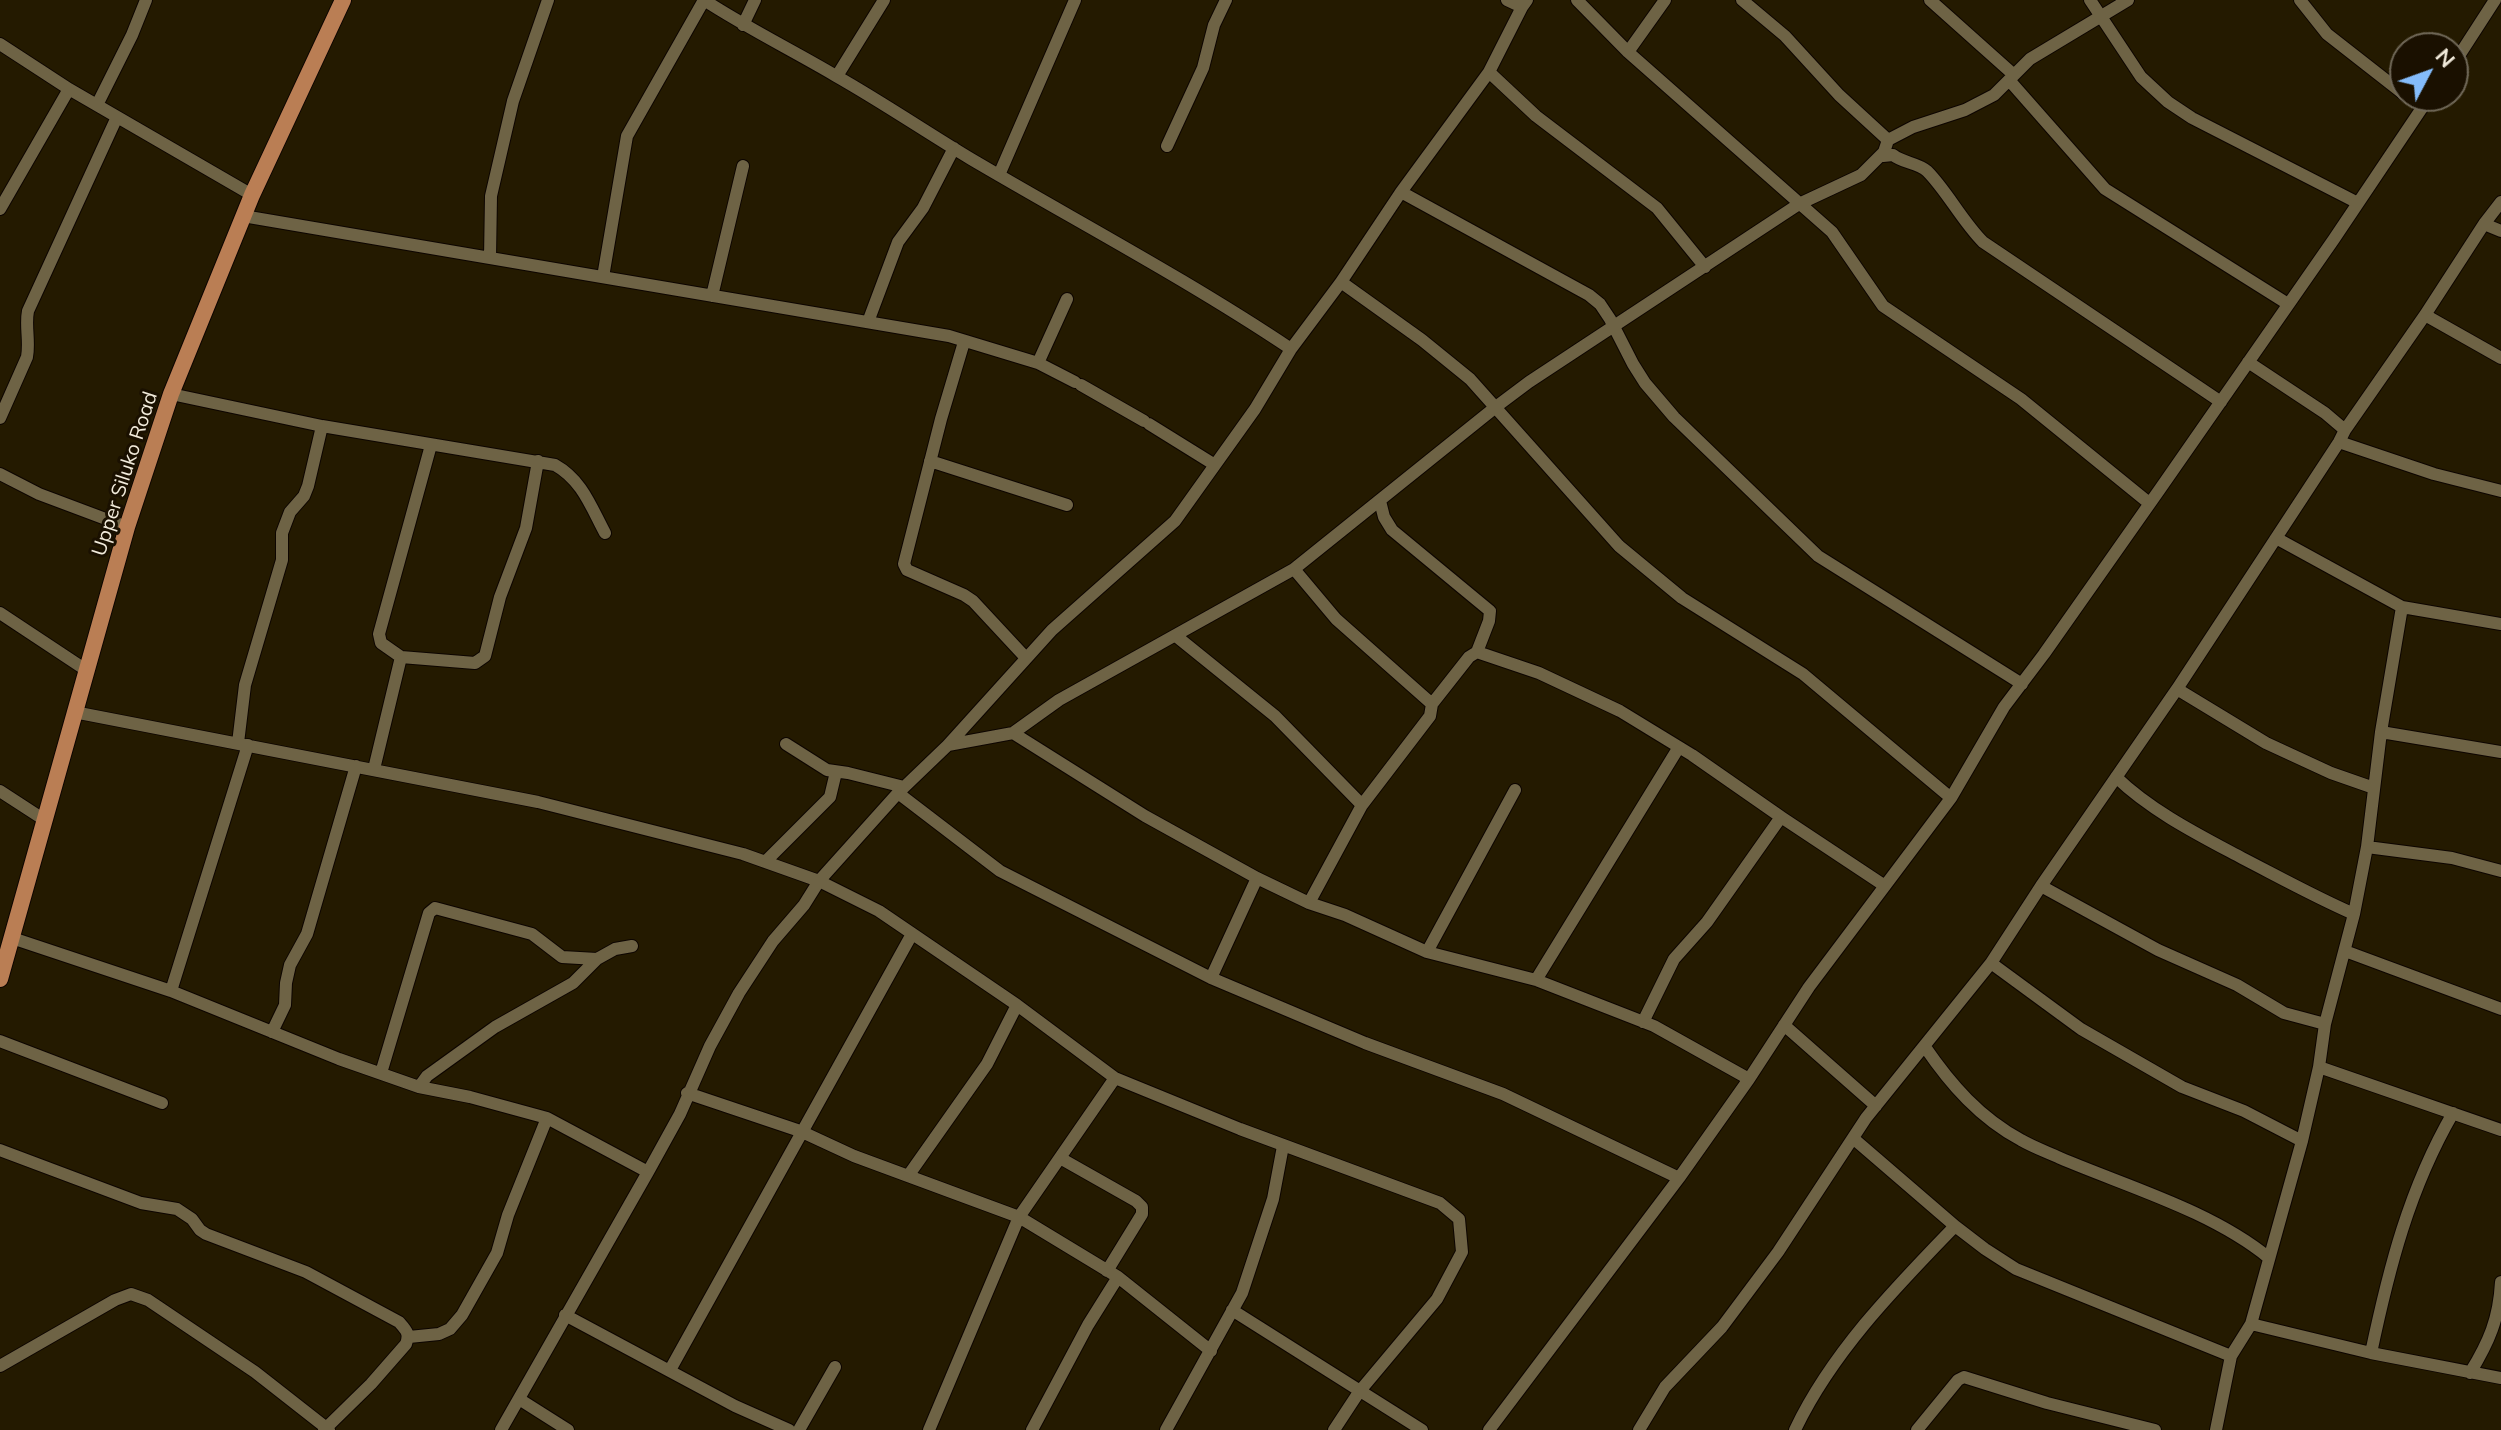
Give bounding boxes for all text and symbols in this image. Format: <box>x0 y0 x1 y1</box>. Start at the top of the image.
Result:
north arrow <box>2389 32 2469 112</box>
text: N <box>2430 42 2462 73</box>
street label: Upper Siluko Road <box>87 389 163 559</box>

